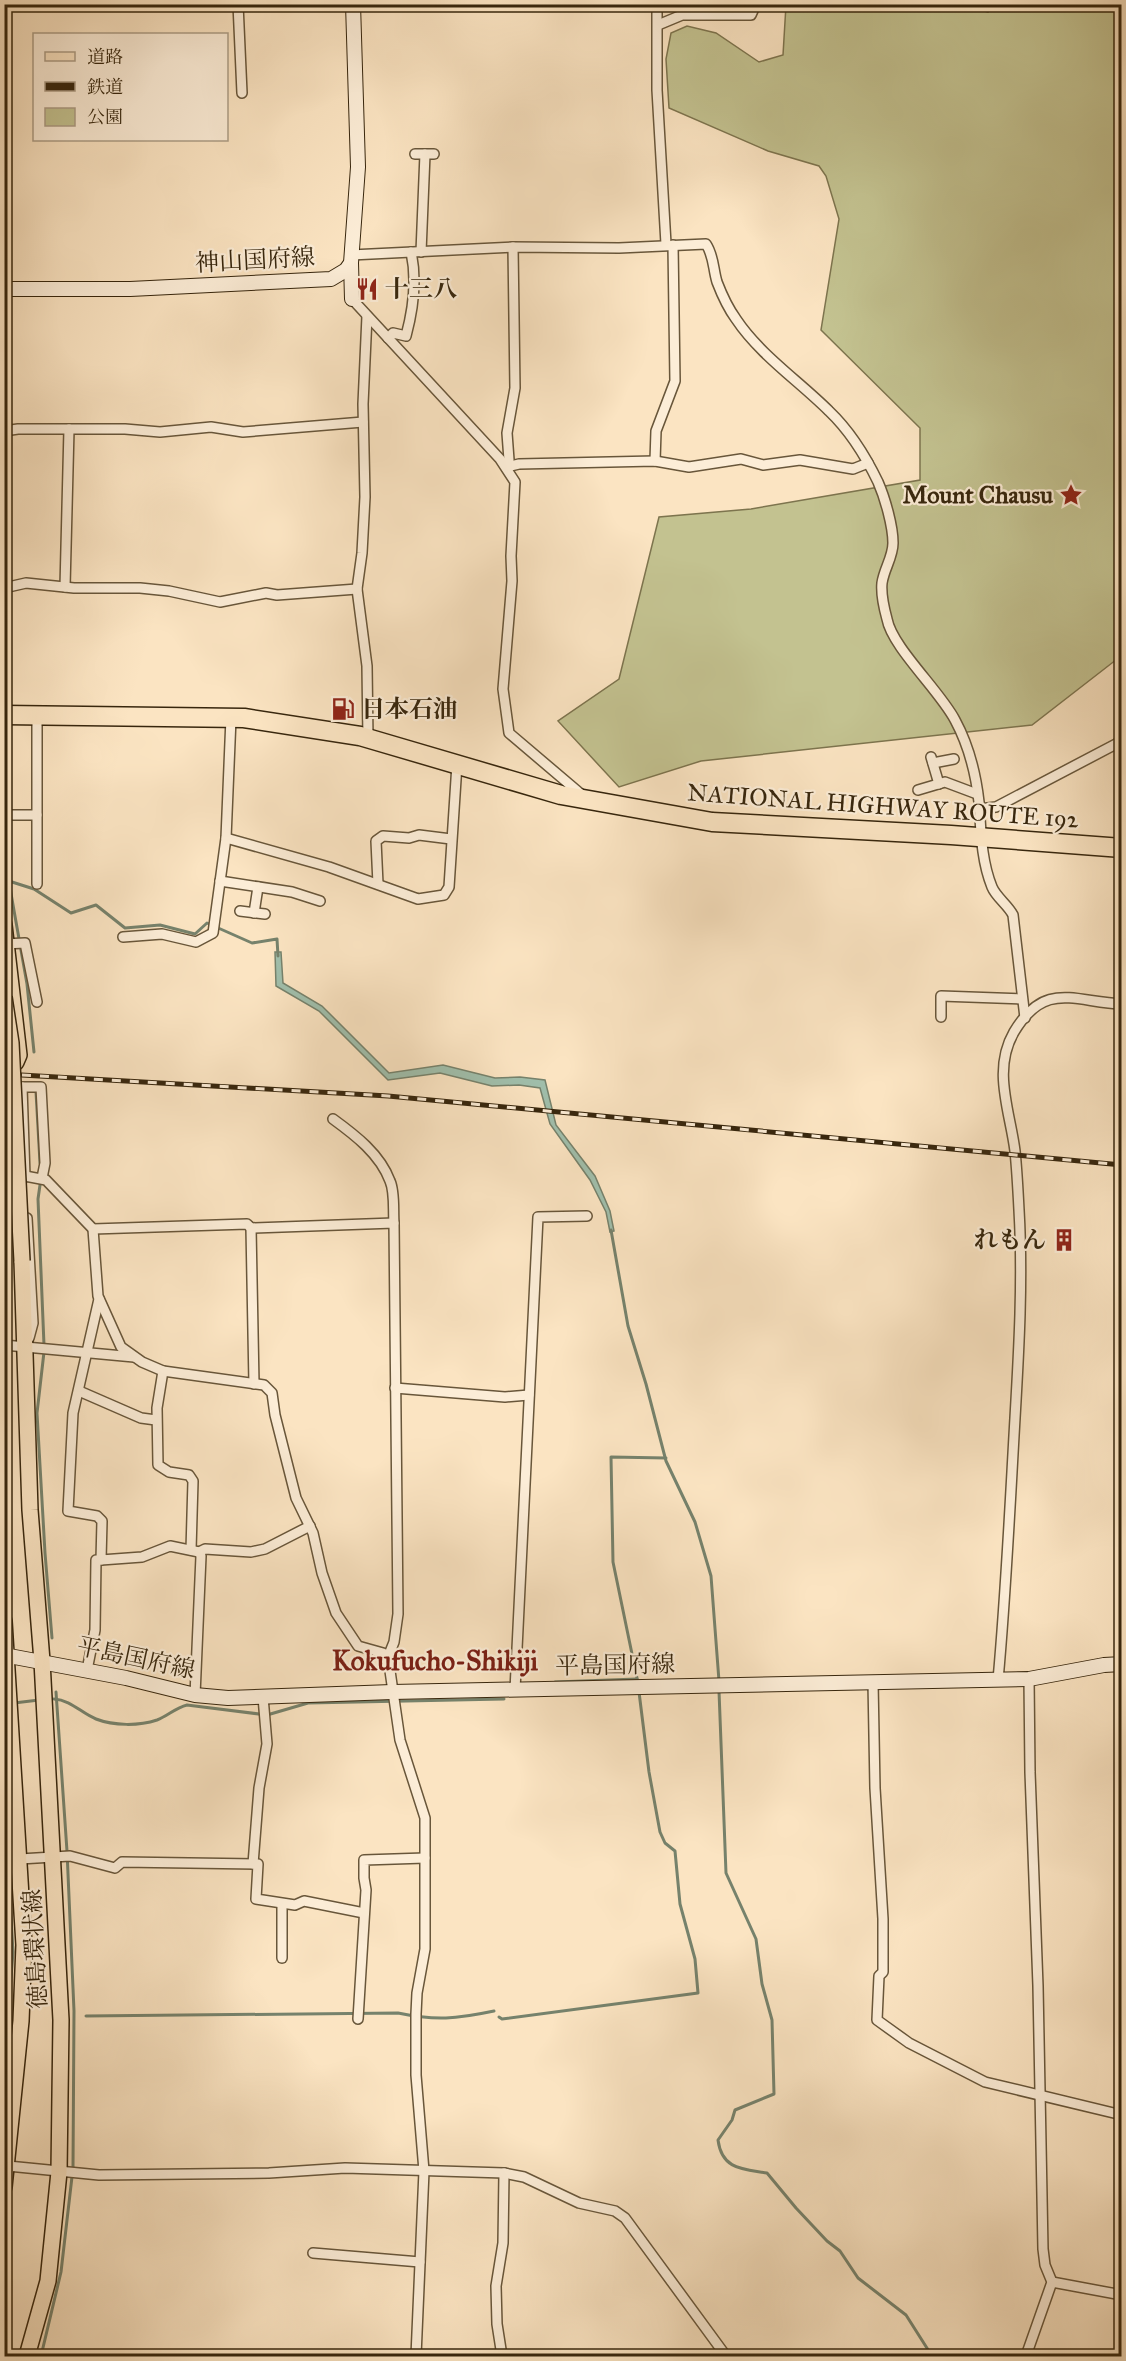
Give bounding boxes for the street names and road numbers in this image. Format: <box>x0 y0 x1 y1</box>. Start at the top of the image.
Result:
street label: 神山国府線 <box>194 242 316 278</box>
street label: NATIONAL HIGHWAY ROUTE 192 <box>686 777 1080 835</box>
street label: 平島国府線 <box>74 1631 198 1685</box>
street label: 平島国府線 <box>555 1649 675 1681</box>
street label: 徳島環状線 <box>17 1888 53 2010</box>

